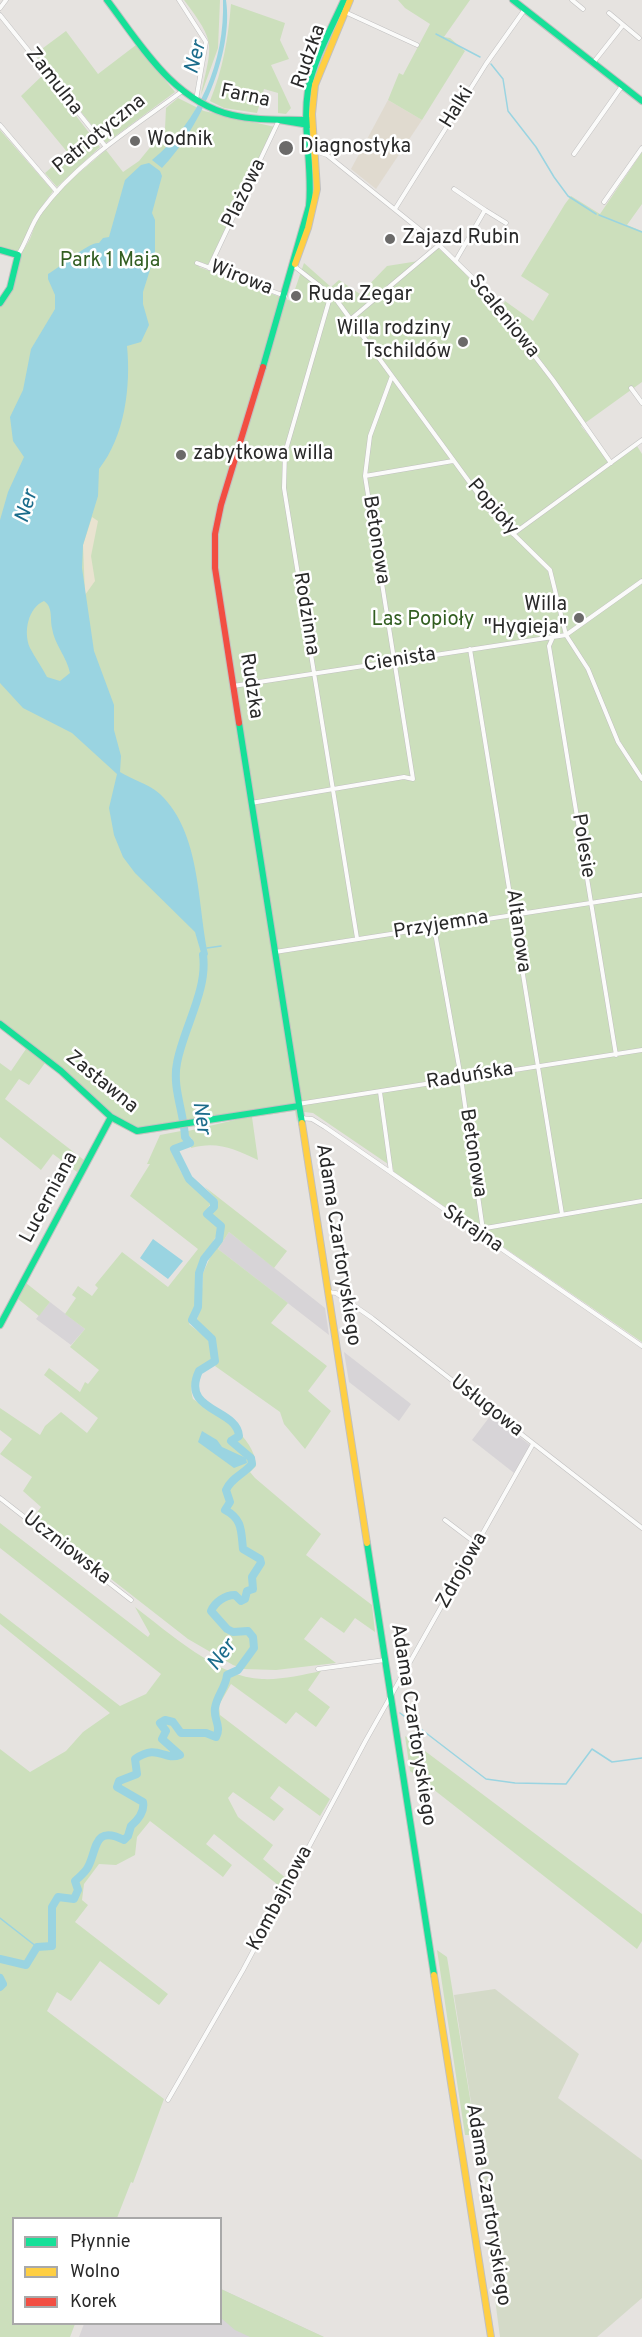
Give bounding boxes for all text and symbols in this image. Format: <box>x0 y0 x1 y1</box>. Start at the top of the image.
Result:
street label: Rudzka <box>288 22 332 92</box>
water label: Ner <box>181 39 213 77</box>
street label: Zamulna <box>19 43 87 121</box>
street label: Farna <box>218 80 272 114</box>
street label: Halki <box>436 83 480 133</box>
street label: Patriotyczna <box>49 90 151 180</box>
place label: Wodnik <box>147 129 213 153</box>
marker: Wodnik <box>128 134 142 148</box>
place label: Diagnostyka <box>300 136 411 160</box>
marker: Diagnostyka <box>277 139 295 157</box>
street label: Plażowa <box>218 156 272 232</box>
place label: Zajazd Rubin <box>402 227 519 251</box>
marker: Zajazd Rubin <box>383 232 397 246</box>
park label: Park 1 Maja <box>60 250 160 274</box>
street label: Wirowa <box>206 256 276 302</box>
street label: Scaleniowa <box>462 271 544 363</box>
place label: Ruda Zegar <box>308 284 412 308</box>
marker: Ruda Zegar <box>289 289 303 303</box>
place label: Willa rodziny Tschildów <box>336 318 451 365</box>
marker: Willa rodziny Tschildów <box>456 335 470 349</box>
place label: zabytkowa willa <box>193 443 333 467</box>
marker: zabytkowa willa <box>174 448 188 462</box>
street label: Popioły <box>461 475 523 541</box>
water label: Ner <box>11 487 45 527</box>
street label: Betonowa <box>356 494 394 586</box>
street label: Rodzinna <box>287 571 323 657</box>
place label: Willa "Hygieja" <box>484 594 567 641</box>
park label: Las Popioły <box>372 609 474 633</box>
marker: Willa "Hygieja" <box>572 611 586 625</box>
street label: Cienista <box>362 643 438 679</box>
street label: Rudzka <box>233 651 267 721</box>
street label: Polesie <box>565 812 599 880</box>
street label: Altanowa <box>499 888 535 974</box>
street label: Przyjemna <box>392 907 490 945</box>
street label: Zastawna <box>60 1046 142 1120</box>
street label: Raduńska <box>425 1058 515 1096</box>
water label: Ner <box>185 1100 215 1136</box>
street label: Betonowa <box>453 1107 491 1199</box>
street label: Adama Czartoryskiego <box>309 1142 365 1348</box>
street label: Lucerniana <box>16 1148 84 1248</box>
street label: Skrajna <box>437 1201 507 1259</box>
street label: Usługowa <box>445 1371 527 1443</box>
street label: Uczniowska <box>17 1507 115 1591</box>
street label: Zdrojowa <box>432 1529 494 1613</box>
street label: Adama Czartoryskiego <box>384 1622 440 1828</box>
water label: Ner <box>203 1635 243 1677</box>
street label: Kombajnowa <box>243 1842 319 1956</box>
street label: Adama Czartoryskiego <box>459 2102 515 2308</box>
legend <box>12 2217 222 2325</box>
text: Płynnie <box>70 2231 131 2254</box>
text: Wolno <box>70 2261 120 2284</box>
text: Korek <box>70 2291 117 2314</box>

